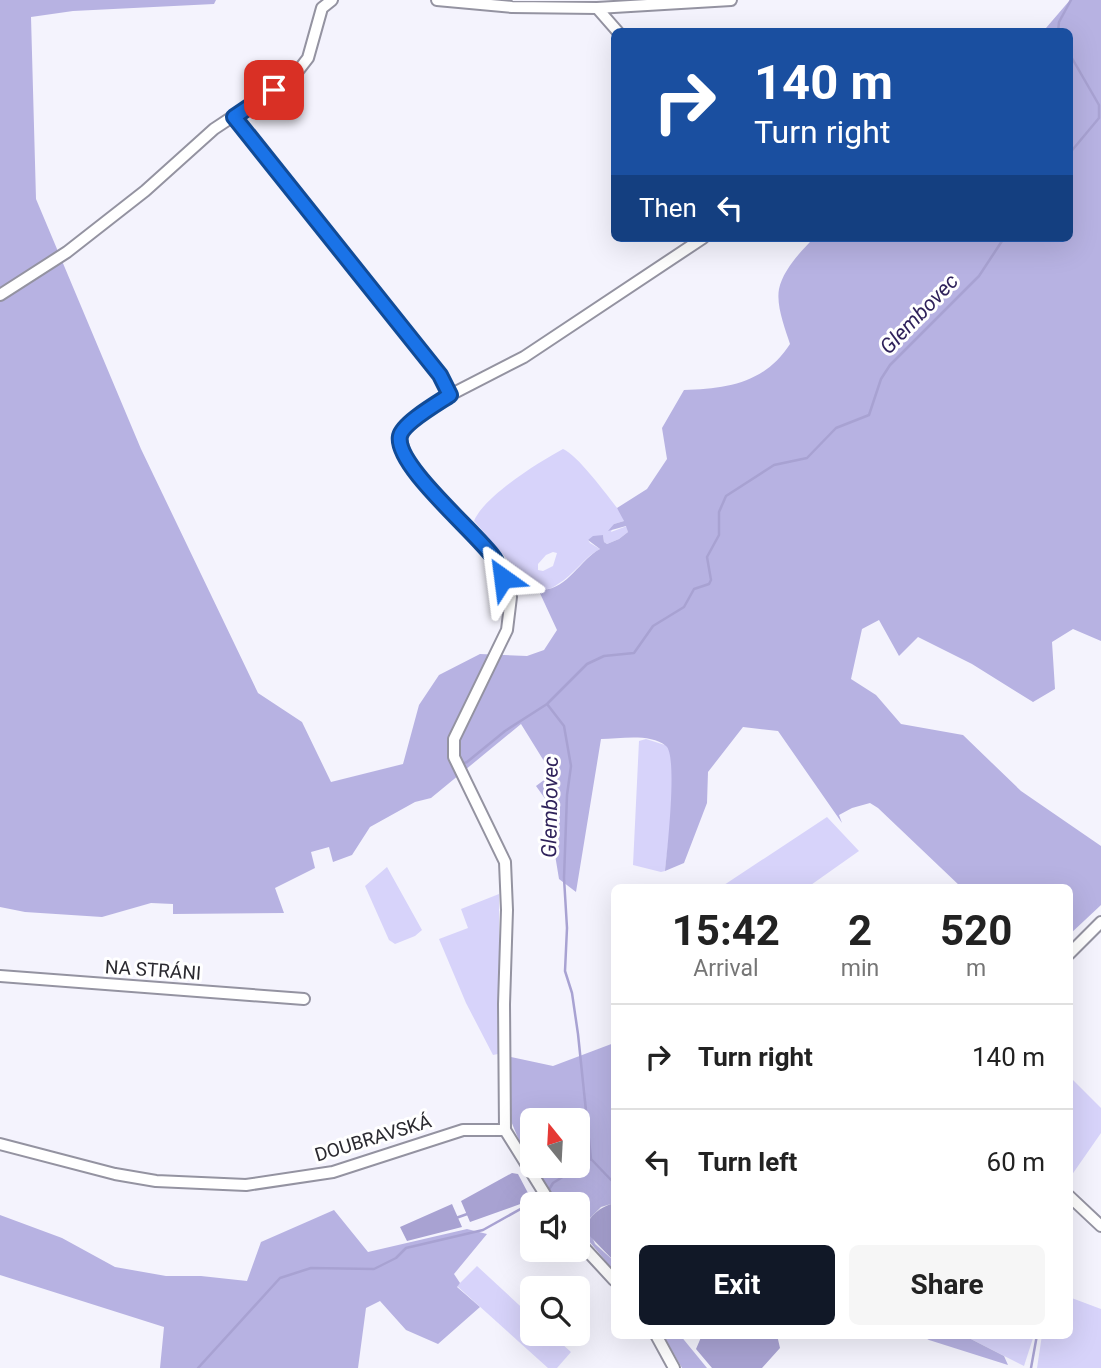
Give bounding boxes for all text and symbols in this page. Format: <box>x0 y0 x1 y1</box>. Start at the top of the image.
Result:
text: 140 m <box>754 54 893 111</box>
icon: right <box>639 56 730 147</box>
pin <box>244 60 304 120</box>
icon: arrive <box>255 71 293 109</box>
text: Turn right <box>754 113 890 151</box>
icon: left <box>711 189 749 227</box>
text: Then <box>639 193 697 223</box>
water label: Glembovec <box>875 269 963 359</box>
position arrow <box>466 541 540 615</box>
water label: Glembovec <box>537 756 563 858</box>
text: 15:42 <box>672 906 780 955</box>
text: 2 <box>848 906 872 955</box>
text: 520 <box>940 906 1012 955</box>
street label: NA STRÁNI <box>104 955 202 985</box>
text: Arrival <box>693 955 759 982</box>
text: min <box>841 955 879 982</box>
text: m <box>966 955 986 982</box>
icon: right <box>639 1038 677 1076</box>
text: Turn right <box>698 1042 813 1072</box>
text: 140 m <box>972 1042 1045 1072</box>
north arrow <box>520 1108 590 1178</box>
map controls <box>520 1108 590 1346</box>
street label: DOUBRAVSKÁ <box>312 1109 435 1167</box>
icon: left <box>639 1143 677 1181</box>
text: Turn left <box>698 1147 797 1177</box>
text: 60 m <box>987 1147 1045 1177</box>
button: sound <box>520 1192 590 1262</box>
button: Exit <box>639 1245 835 1325</box>
button: Share <box>849 1245 1045 1325</box>
button: search <box>520 1276 590 1346</box>

